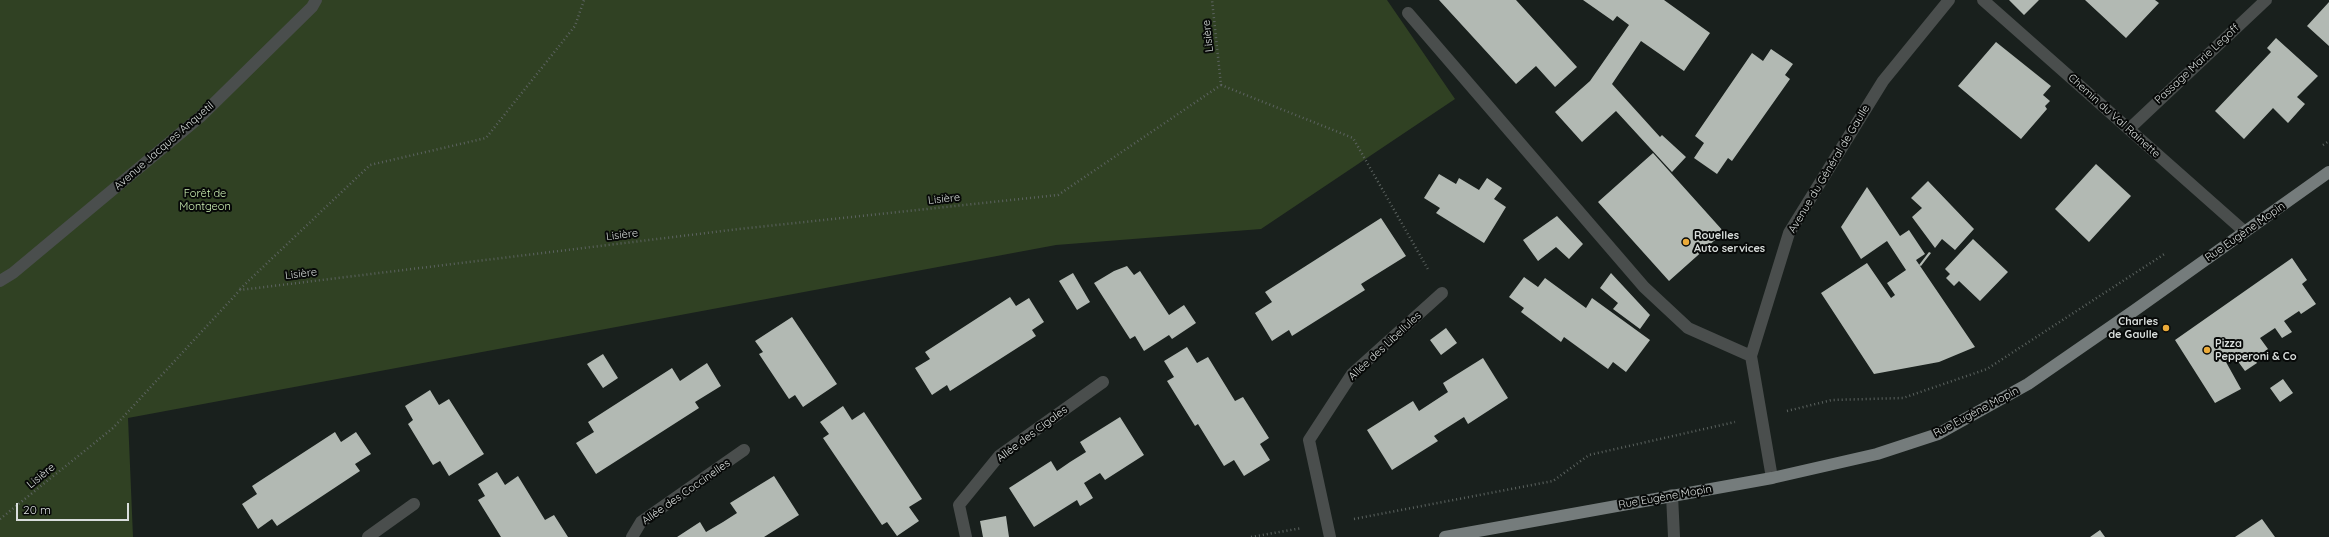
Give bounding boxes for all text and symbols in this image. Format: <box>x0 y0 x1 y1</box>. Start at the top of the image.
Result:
street label: Lisière <box>1200 19 1216 53</box>
street label: Passage Marie Legoff <box>2152 21 2242 107</box>
street label: Chemin du Val Rainette <box>2065 71 2163 161</box>
street label: Avenue Jacques Anquetil <box>111 99 217 193</box>
street label: Avenue du Général de Gaulle <box>1785 103 1873 235</box>
park label: Forêt de Montgeon <box>179 187 231 213</box>
street label: Lisière <box>927 191 961 207</box>
street label: Rue Eugène Mopin <box>2202 199 2288 265</box>
street label: Lisière <box>605 226 639 244</box>
place label: Rouelles Auto services <box>1694 229 1765 255</box>
marker: Rouelles Auto services <box>1681 237 1691 247</box>
street label: Lisière <box>284 265 318 283</box>
street label: Allée des Libellules <box>1346 309 1424 383</box>
place label: Charles de Gaulle <box>2108 315 2158 341</box>
marker: Charles de Gaulle <box>2161 323 2171 333</box>
place label: Pizza Pepperoni & Co <box>2215 337 2297 363</box>
marker: Pizza Pepperoni & Co <box>2202 345 2212 355</box>
street label: Rue Eugène Mopin <box>1931 384 2021 440</box>
street label: Allée des Cigales <box>994 403 1070 465</box>
street label: Allée des Coccinelles <box>639 456 733 528</box>
street label: Lisière <box>24 461 58 491</box>
street label: Rue Eugène Mopin <box>1617 482 1713 512</box>
scale bar <box>18 495 131 521</box>
text: 20 m <box>23 502 51 517</box>

